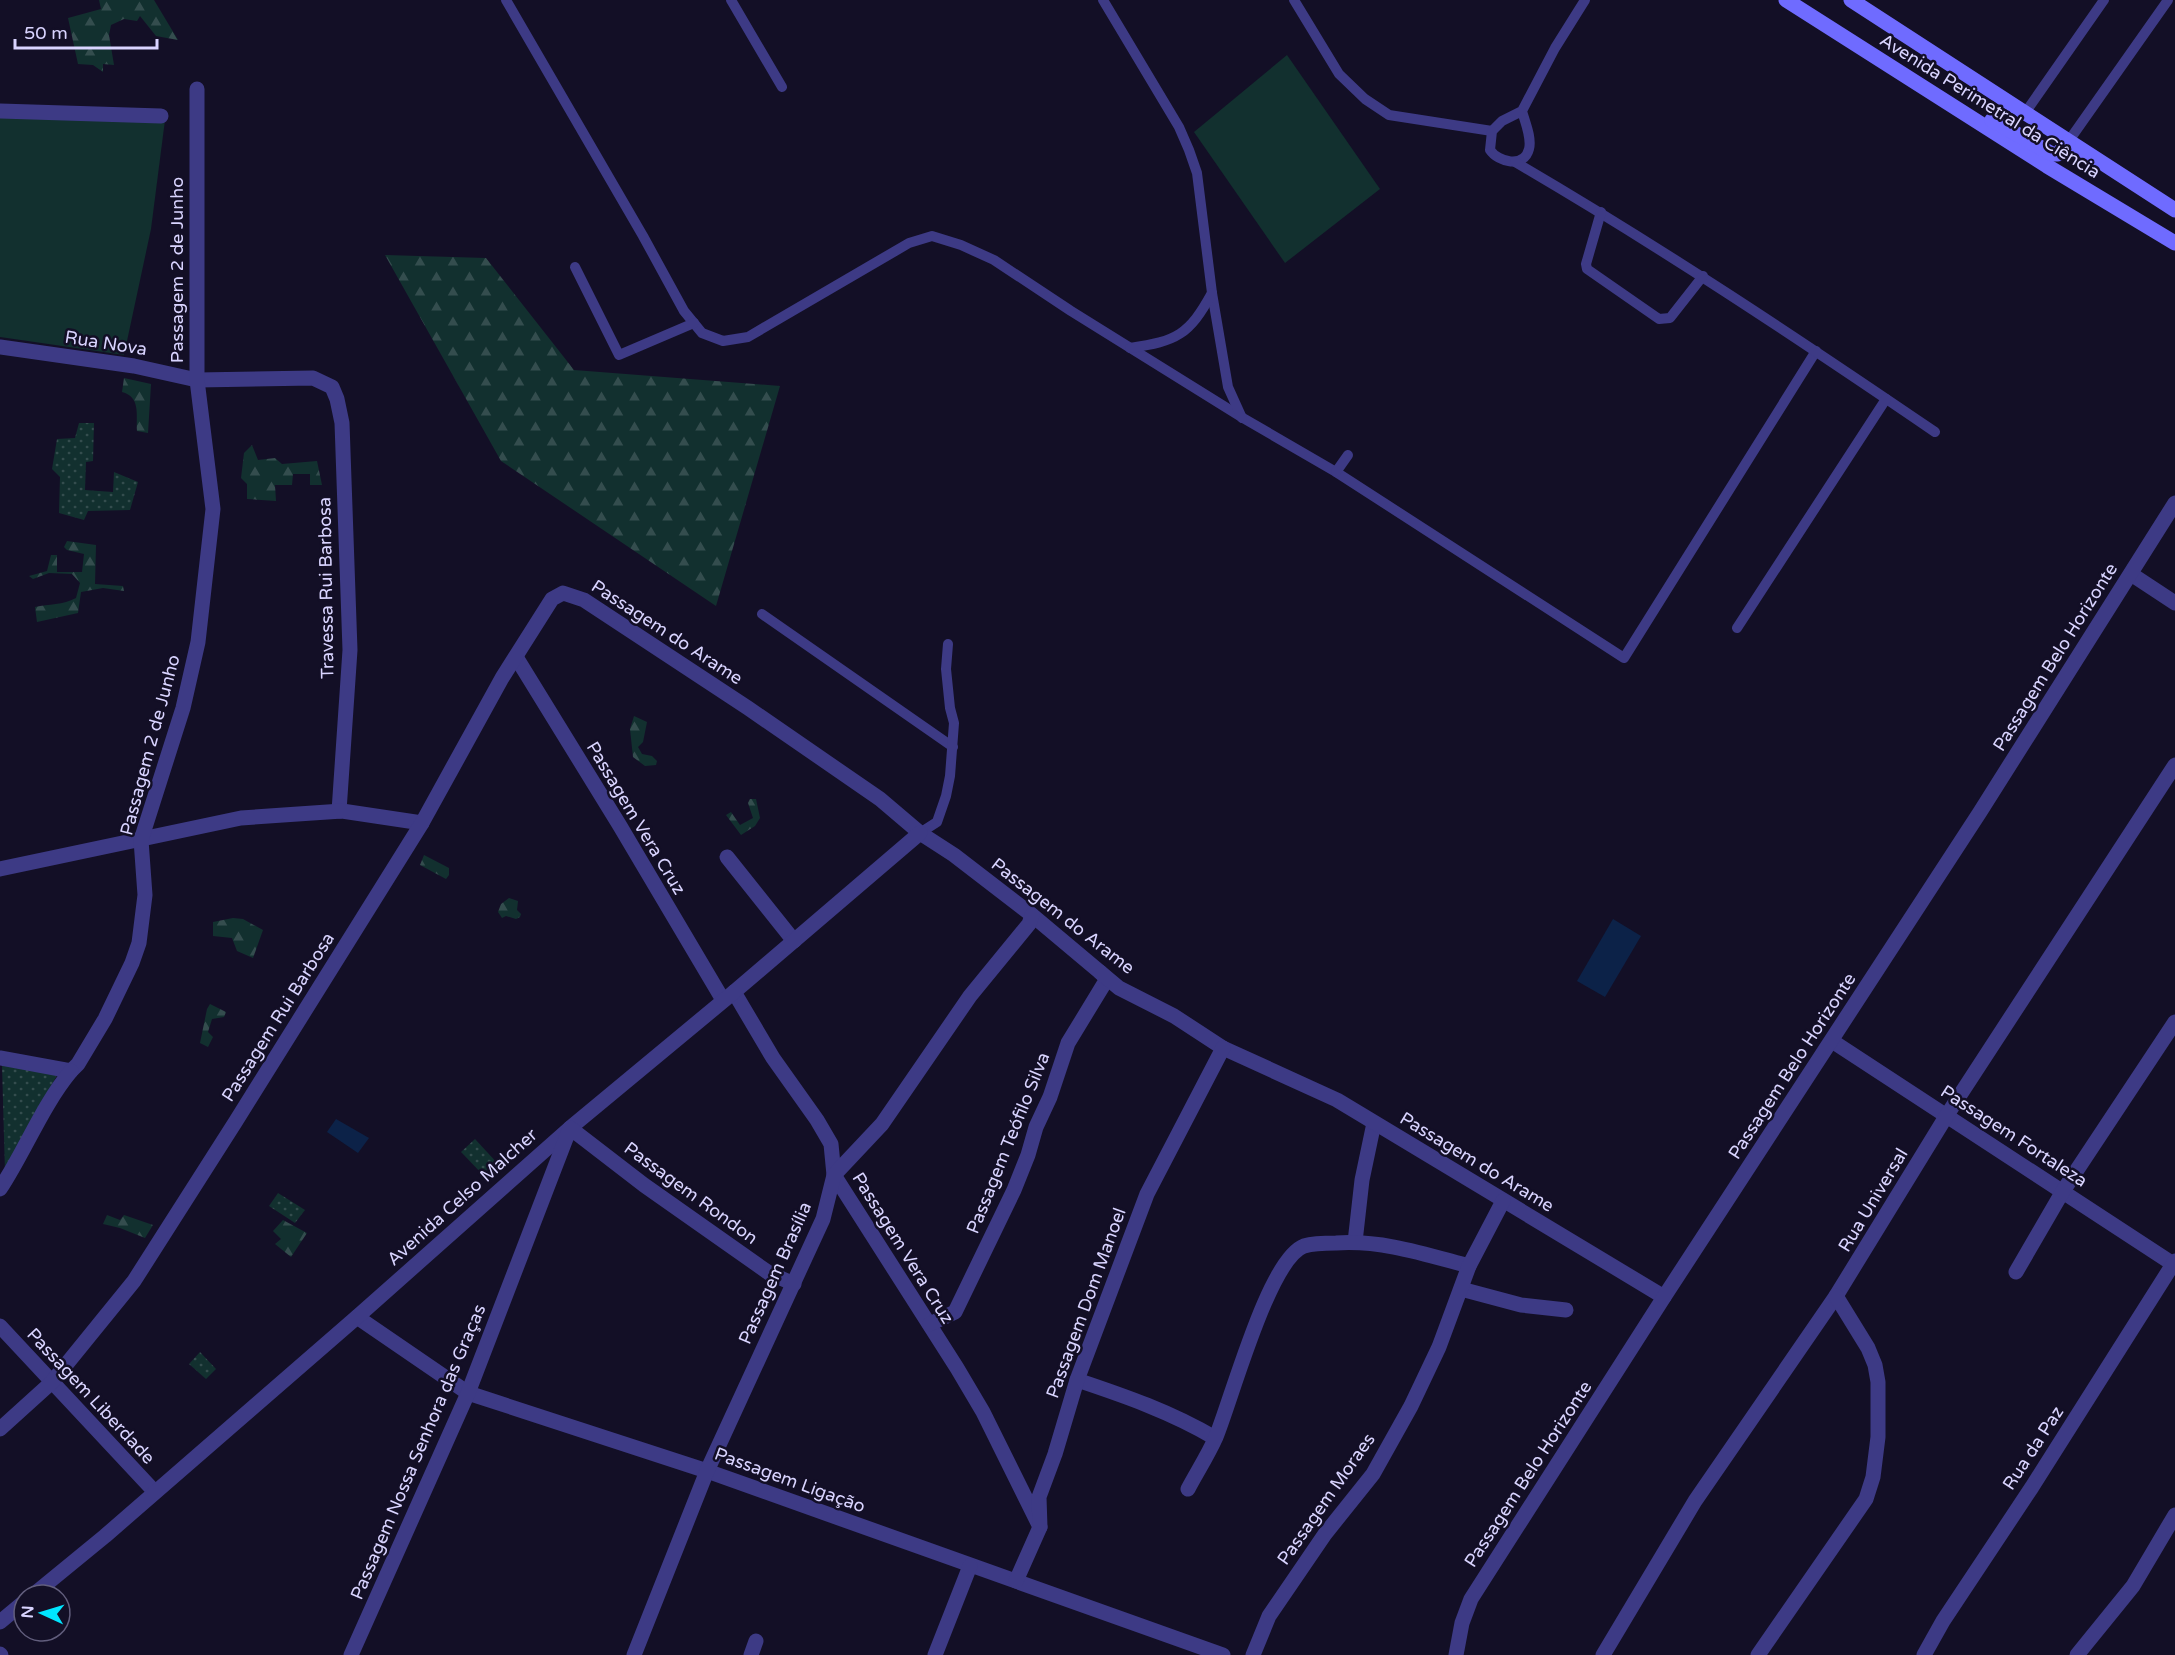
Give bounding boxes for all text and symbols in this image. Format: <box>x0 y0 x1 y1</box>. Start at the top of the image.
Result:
scale bar <box>15 12 158 50</box>
text: 50 m <box>24 22 68 44</box>
street label: Avenida Perimetral da Ciência <box>1876 29 2104 183</box>
street label: Passagem 2 de Junho <box>166 177 188 363</box>
street label: Rua Nova <box>63 326 149 360</box>
street label: Travessa Rui Barbosa <box>313 497 339 679</box>
street label: Passagem Belo Horizonte <box>1988 559 2122 755</box>
street label: Passagem do Arame <box>587 575 747 689</box>
street label: Passagem 2 de Junho <box>115 652 185 838</box>
street label: Passagem Vera Cruz <box>582 738 690 898</box>
street label: Passagem do Arame <box>987 853 1139 979</box>
street label: Passagem Rui Barbosa <box>217 928 339 1106</box>
street label: Passagem Belo Horizonte <box>1723 969 1861 1163</box>
street label: Passagem Teófilo Silva <box>962 1049 1054 1237</box>
street label: Passagem Fortaleza <box>1936 1080 2092 1192</box>
street label: Passagem do Arame <box>1396 1107 1558 1217</box>
street label: Avenida Celso Malcher <box>382 1124 542 1270</box>
street label: Passagem Rondon <box>620 1137 762 1249</box>
street label: Rua Universal <box>1833 1144 1913 1256</box>
street label: Passagem Vera Cruz <box>847 1168 959 1328</box>
street label: Passagem Brasília <box>734 1198 816 1348</box>
street label: Passagem Dom Manoel <box>1041 1205 1131 1401</box>
street label: Passagem Nossa Senhora das Graças <box>346 1301 490 1603</box>
street label: Passagem Liberdade <box>22 1323 160 1469</box>
street label: Passagem Belo Horizonte <box>1459 1377 1597 1571</box>
street label: Rua da Paz <box>1998 1402 2068 1494</box>
street label: Passagem Moraes <box>1272 1429 1380 1569</box>
street label: Passagem Ligação <box>712 1442 868 1518</box>
north arrow <box>12 1583 72 1643</box>
text: N <box>18 1605 38 1619</box>

